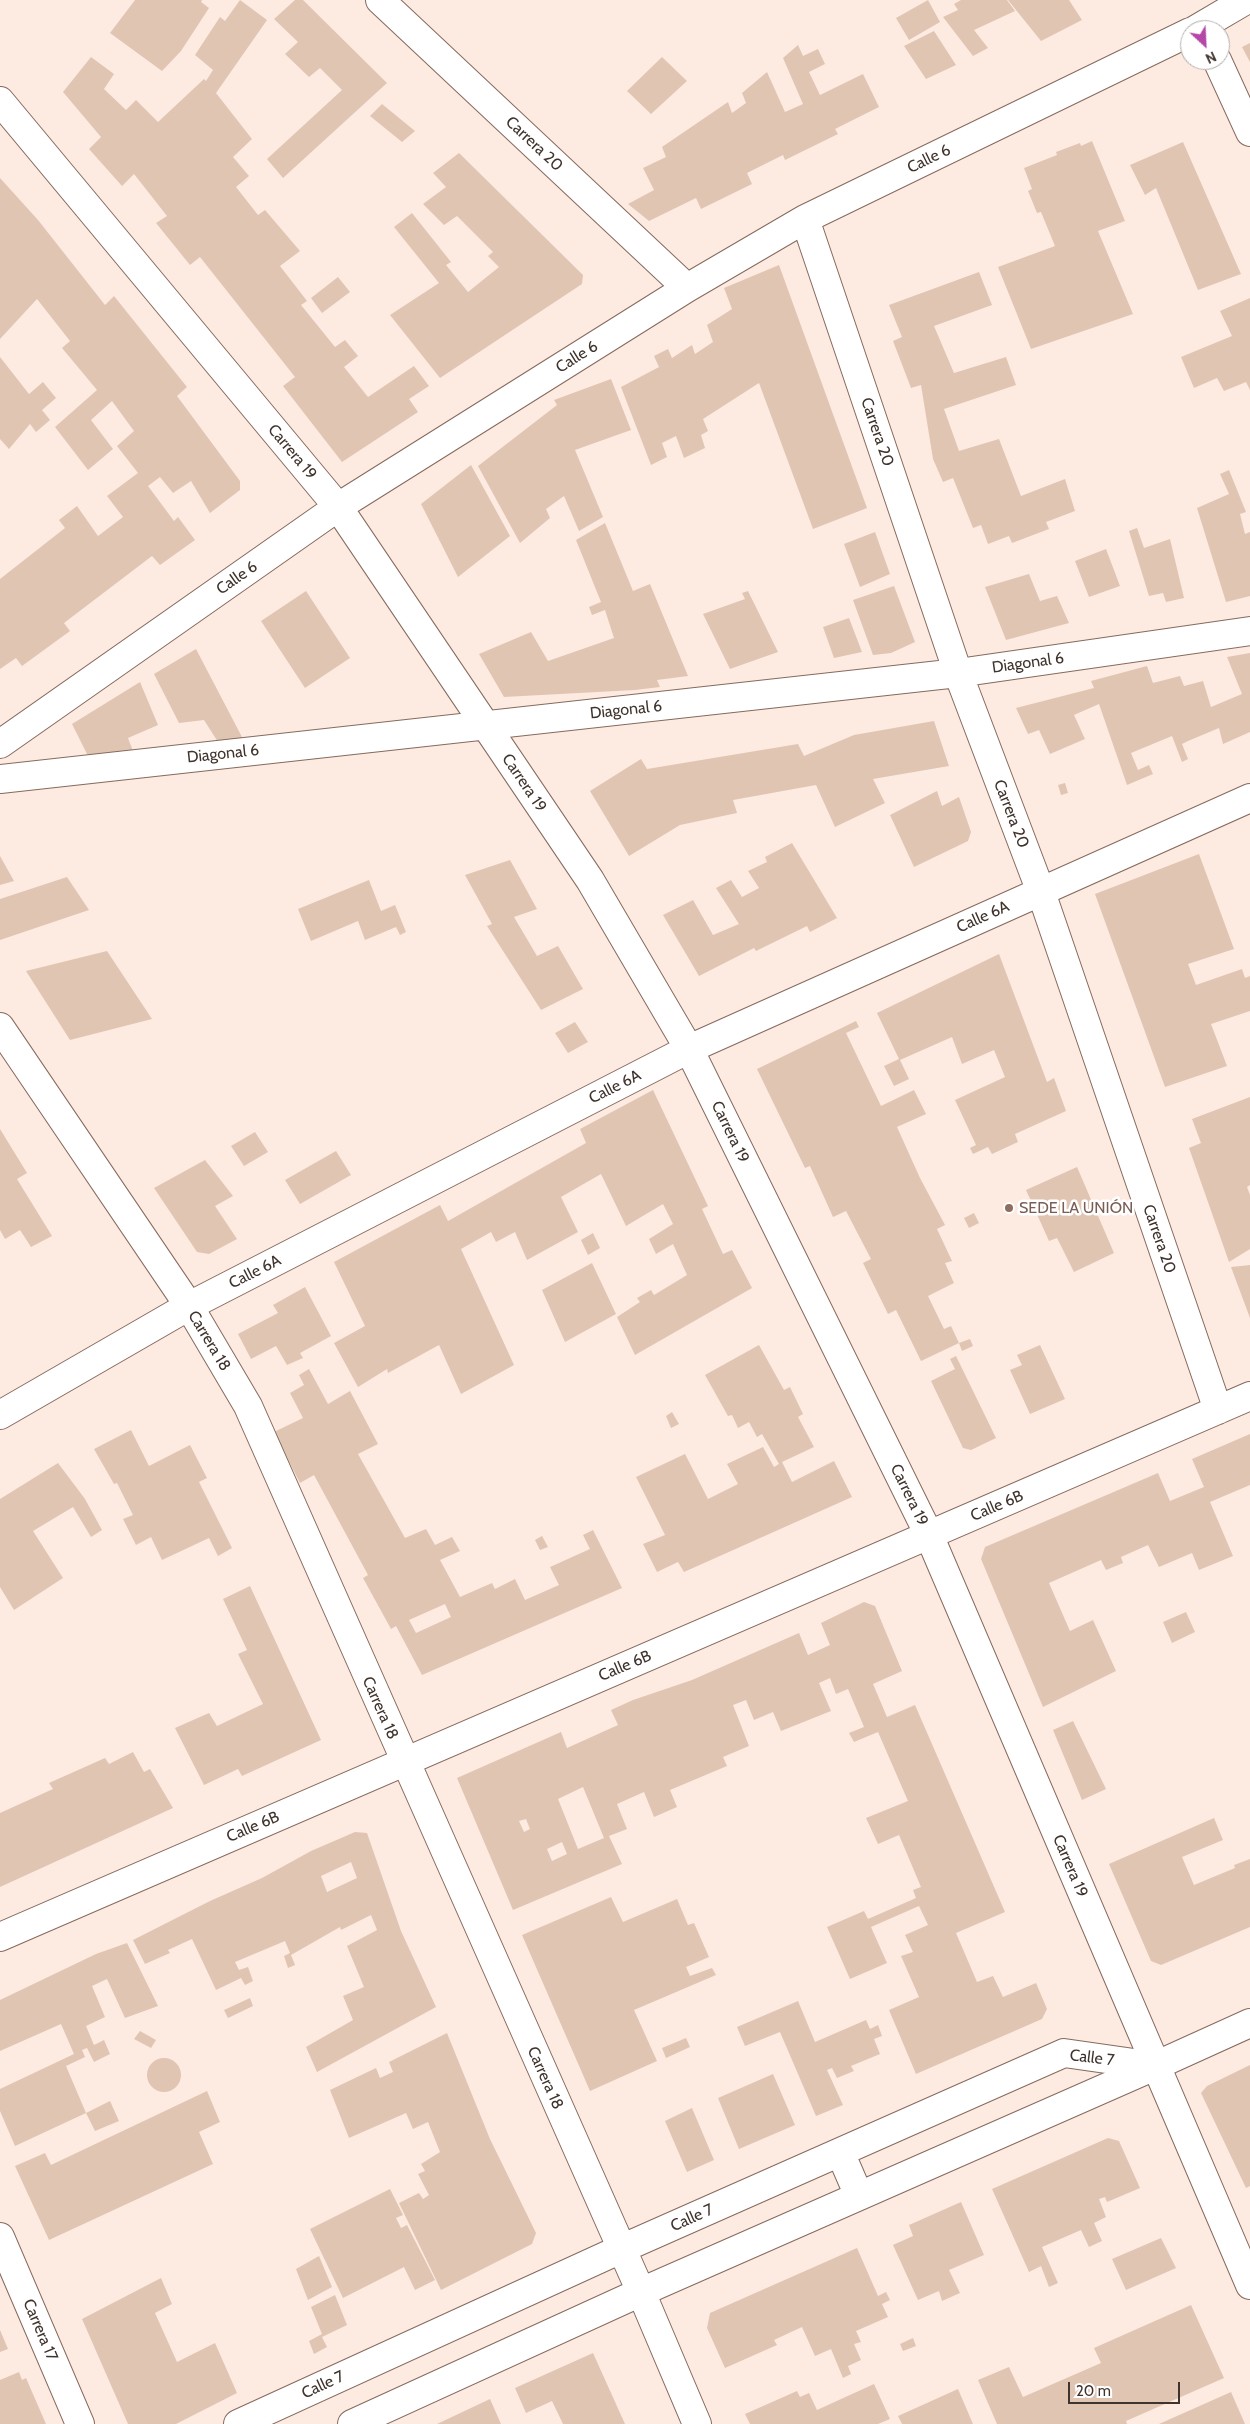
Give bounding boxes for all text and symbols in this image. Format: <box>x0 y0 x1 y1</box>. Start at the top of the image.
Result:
north arrow <box>1180 20 1230 70</box>
text: N <box>1203 47 1219 68</box>
street label: Carrera 20 <box>501 113 567 175</box>
street label: Calle 6 <box>904 140 954 178</box>
street label: Calle 6 <box>552 337 602 377</box>
street label: Carrera 20 <box>856 395 898 469</box>
street label: Carrera 19 <box>263 420 321 484</box>
street label: Calle 6 <box>213 557 261 599</box>
street label: Diagonal 6 <box>991 648 1065 678</box>
street label: Diagonal 6 <box>589 697 663 723</box>
street label: Diagonal 6 <box>186 741 260 767</box>
street label: Carrera 19 <box>498 750 550 816</box>
street label: Carrera 20 <box>989 777 1033 851</box>
street label: Calle 6A <box>954 897 1012 937</box>
street label: Calle 6A <box>586 1066 644 1108</box>
street label: Carrera 19 <box>707 1098 753 1166</box>
place label: SEDE LA UNIÓN <box>1019 1198 1133 1218</box>
marker: SEDE LA UNIÓN <box>1003 1202 1015 1214</box>
street label: Carrera 20 <box>1138 1202 1180 1276</box>
street label: Calle 6A <box>226 1251 284 1293</box>
street label: Carrera 18 <box>184 1307 234 1375</box>
street label: Carrera 19 <box>886 1461 932 1529</box>
street label: Calle 6B <box>968 1486 1026 1526</box>
street label: Calle 6B <box>596 1646 654 1686</box>
street label: Carrera 18 <box>358 1674 402 1742</box>
street label: Calle 6B <box>224 1807 282 1847</box>
street label: Carrera 19 <box>1048 1832 1092 1900</box>
street label: Carrera 18 <box>523 2044 567 2112</box>
street label: Calle 7 <box>1069 2046 1115 2070</box>
street label: Calle 7 <box>668 2200 716 2236</box>
street label: Carrera 17 <box>18 2296 62 2364</box>
street label: Calle 7 <box>299 2367 347 2403</box>
scale bar <box>1070 2372 1182 2404</box>
text: 20 m <box>1076 2382 1111 2400</box>

